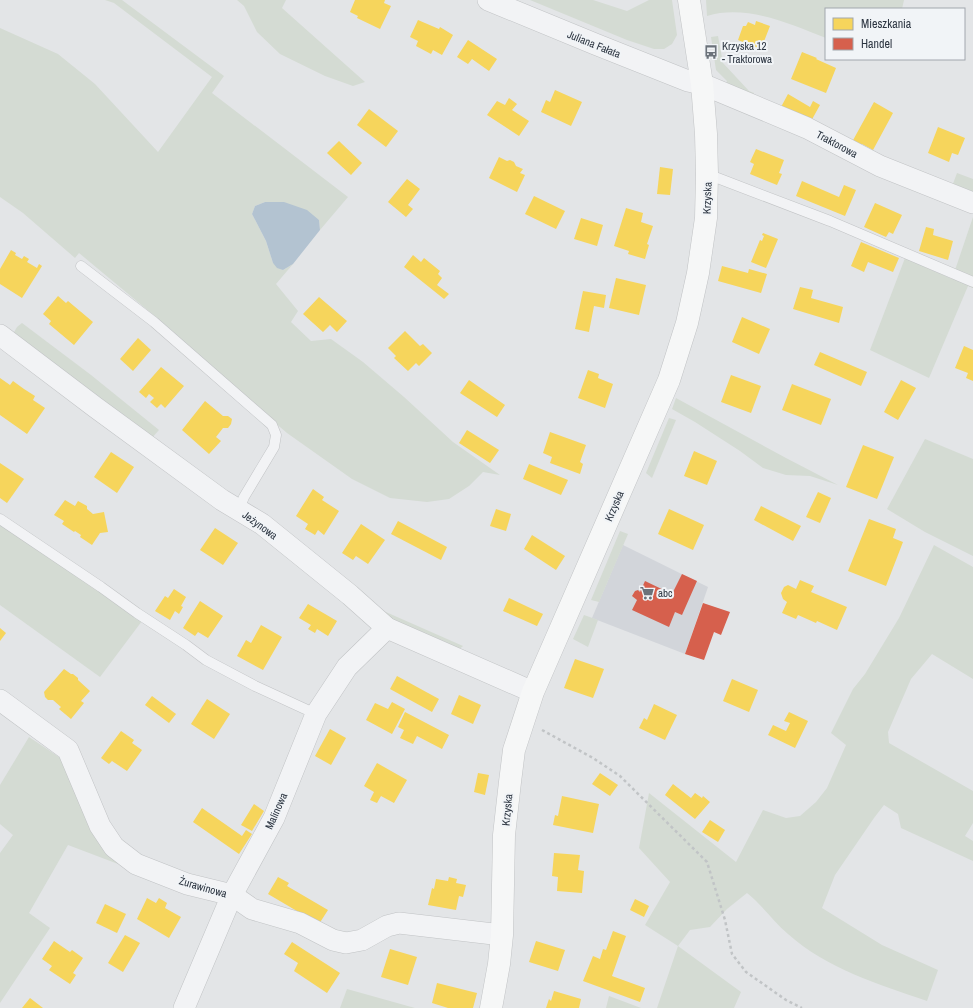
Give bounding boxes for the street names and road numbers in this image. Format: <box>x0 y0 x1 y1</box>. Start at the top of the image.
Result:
street label: Juliana Fałata <box>565 27 623 61</box>
street label: Traktorowa <box>814 127 860 161</box>
street label: Krzyska <box>699 182 715 214</box>
street label: Krzyska <box>601 489 627 523</box>
street label: Jeżynowa <box>240 508 280 542</box>
street label: Malinowa <box>262 791 290 831</box>
street label: Krzyska <box>499 793 515 827</box>
street label: Żurawinowa <box>177 873 229 901</box>

